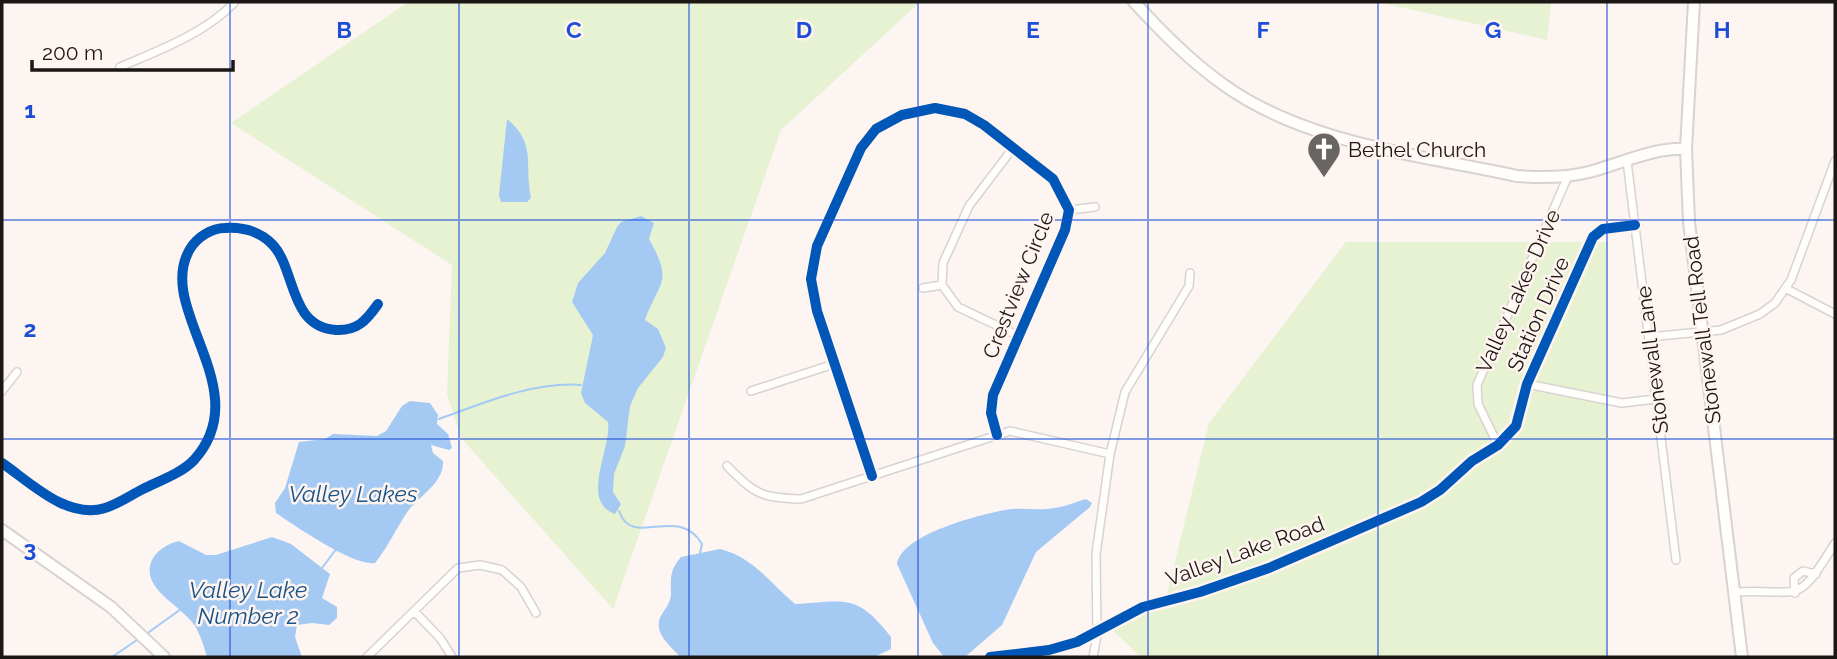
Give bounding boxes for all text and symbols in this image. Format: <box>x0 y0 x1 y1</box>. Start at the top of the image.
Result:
text: B <box>336 16 352 43</box>
text: C <box>566 16 582 43</box>
text: D <box>796 16 812 43</box>
text: E <box>1026 16 1040 43</box>
text: F <box>1256 16 1270 43</box>
text: G <box>1485 16 1501 43</box>
text: H <box>1713 16 1731 43</box>
scale bar <box>32 28 233 72</box>
text: 200 m <box>42 40 103 65</box>
text: 1 <box>24 96 36 123</box>
church icon: Bethel Church <box>1305 130 1343 179</box>
place label: Bethel Church <box>1348 137 1486 162</box>
street label: Valley Lakes Drive <box>1471 205 1565 377</box>
street label: Crestview Circle <box>977 208 1059 362</box>
street label: Stonewall Tell Road <box>1678 235 1726 425</box>
street label: Station Drive <box>1502 253 1574 375</box>
street label: Stonewall Lane <box>1631 285 1673 435</box>
text: 2 <box>24 315 36 342</box>
water label: Valley Lakes <box>288 480 418 507</box>
street label: Valley Lake Road <box>1162 511 1328 591</box>
text: 3 <box>24 535 36 562</box>
water label: Valley Lake Number 2 <box>189 576 307 629</box>

